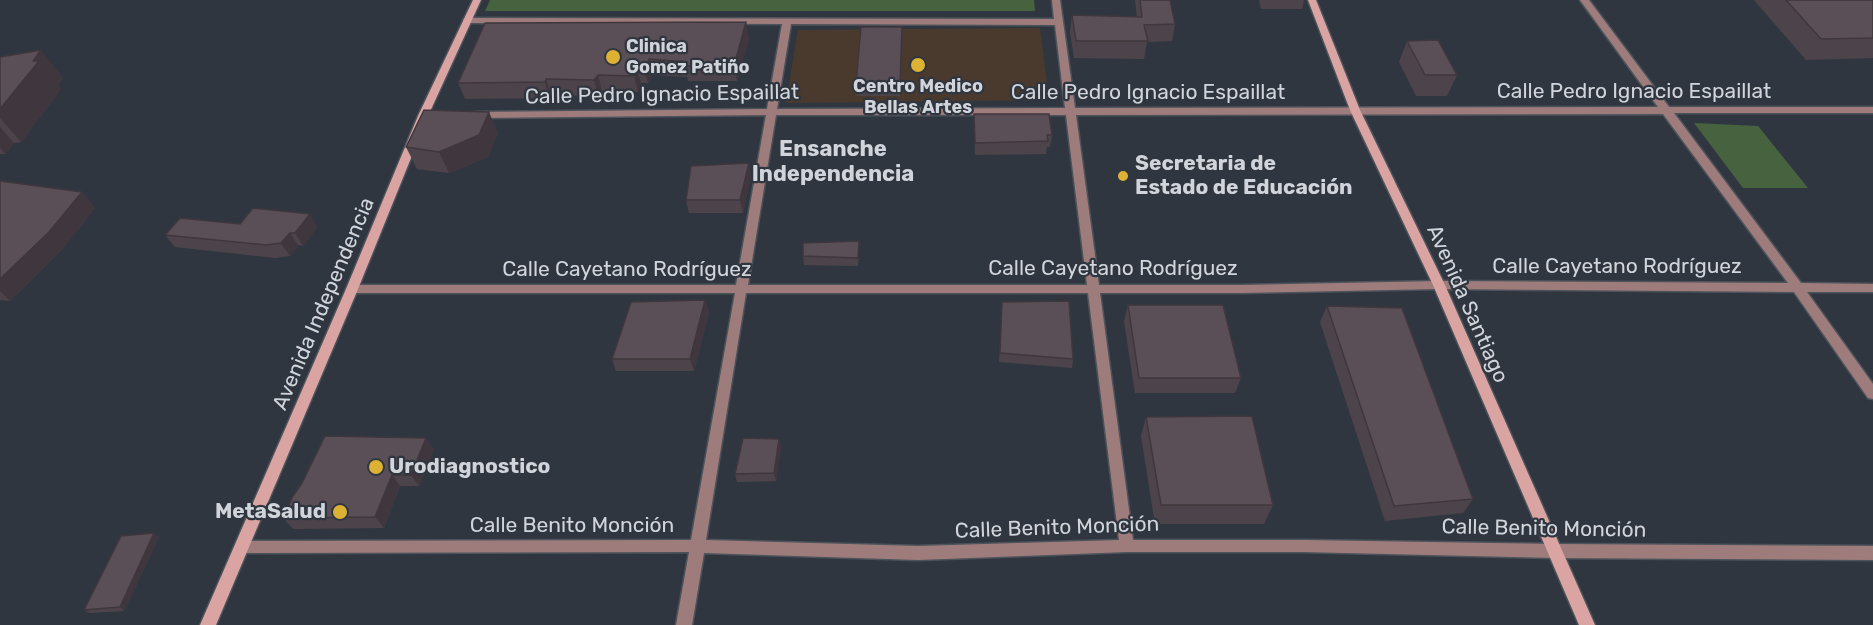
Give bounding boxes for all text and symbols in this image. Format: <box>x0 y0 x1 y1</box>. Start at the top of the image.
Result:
place label: Clinica Gomez Patiño <box>626 36 750 78</box>
marker: Clinica Gomez Patiño <box>604 48 622 66</box>
marker: Centro Medico Bellas Artes <box>909 56 927 74</box>
place label: Centro Medico Bellas Artes <box>853 76 983 118</box>
street label: Calle Pedro Ignacio Espaillat <box>1497 79 1771 105</box>
street label: Calle Pedro Ignacio Espaillat <box>525 80 799 110</box>
street label: Calle Pedro Ignacio Espaillat <box>1011 80 1285 106</box>
district label: Ensanche Independencia <box>752 137 914 188</box>
place label: Secretaria de Estado de Educación <box>1135 151 1353 201</box>
marker: Secretaria de Estado de Educación <box>1116 169 1130 183</box>
street label: Avenida Independencia <box>268 194 380 414</box>
street label: Avenida Santiago <box>1421 221 1513 387</box>
street label: Calle Cayetano Rodríguez <box>1492 254 1742 280</box>
street label: Calle Cayetano Rodríguez <box>988 256 1238 282</box>
street label: Calle Cayetano Rodríguez <box>502 257 752 283</box>
place label: Urodiagnostico <box>389 454 550 480</box>
marker: Urodiagnostico <box>367 458 385 476</box>
place label: MetaSalud <box>215 499 326 525</box>
marker: MetaSalud <box>331 503 349 521</box>
street label: Calle Benito Monción <box>954 512 1160 544</box>
street label: Calle Benito Monción <box>470 513 674 539</box>
street label: Calle Benito Monción <box>1441 515 1647 543</box>

